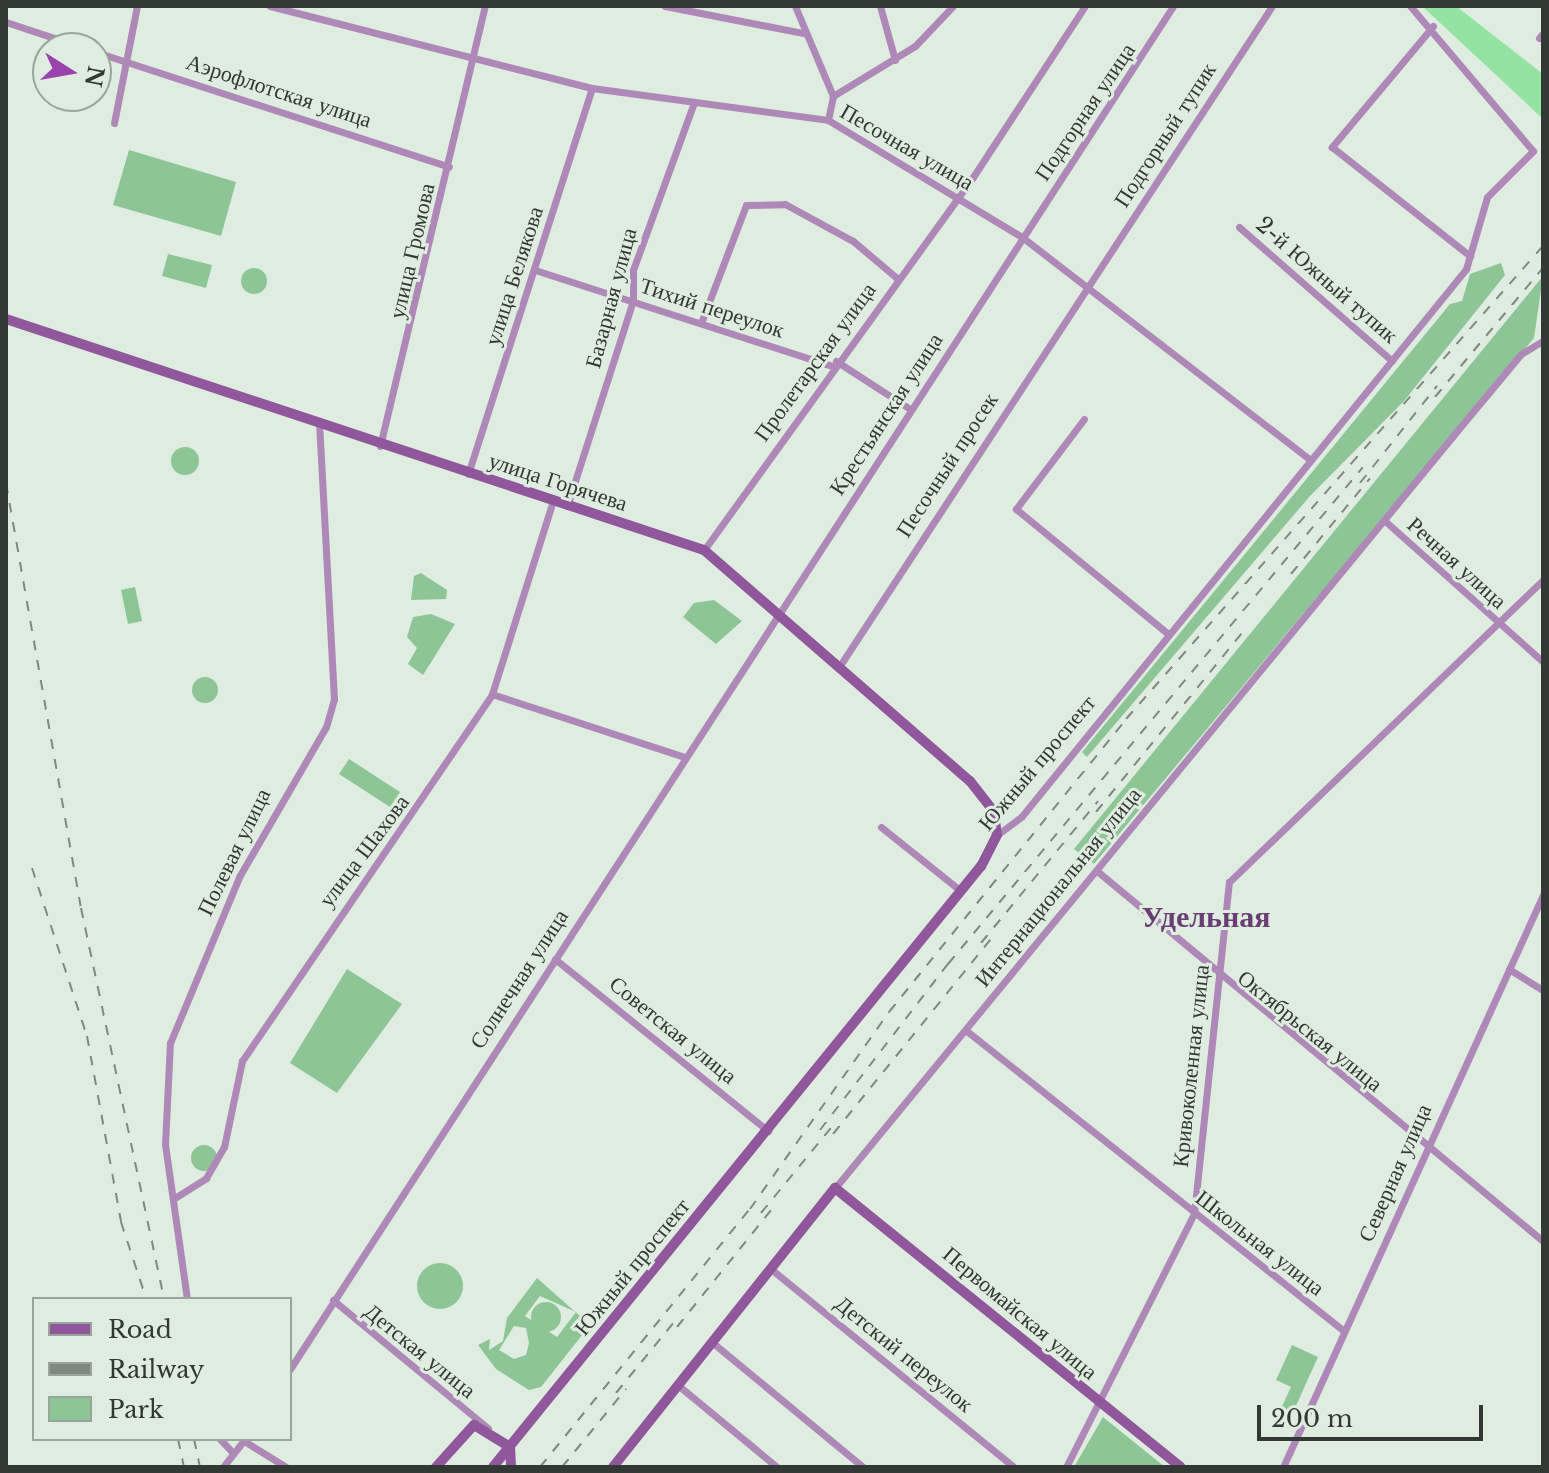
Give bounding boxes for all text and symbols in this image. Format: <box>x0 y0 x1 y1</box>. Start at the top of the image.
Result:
north arrow <box>32 32 112 112</box>
street label: Подгорная улица <box>1029 38 1141 186</box>
street label: Аэрофлотская улица <box>183 49 375 133</box>
street label: Подгорный тупик <box>1108 58 1222 212</box>
text: N <box>79 64 109 89</box>
street label: Песочная улица <box>836 98 978 196</box>
street label: улица Громова <box>384 181 440 321</box>
street label: улица Белякова <box>479 203 549 349</box>
street label: 2-й Южный тупик <box>1251 211 1403 349</box>
street label: Базарная улица <box>580 225 642 371</box>
street label: Тихий переулок <box>637 272 787 344</box>
street label: Пролетарская улица <box>749 278 881 446</box>
street label: Крестьянская улица <box>824 328 948 500</box>
street label: Песочный просек <box>890 388 1004 542</box>
street label: улица Горячева <box>485 447 631 517</box>
street label: Речная улица <box>1402 512 1512 614</box>
street label: Южный проспект <box>973 690 1101 836</box>
street label: Интернациональная улица <box>969 782 1147 992</box>
street label: Полевая улица <box>192 784 276 920</box>
street label: улица Шахова <box>313 790 415 912</box>
district label: Удельная <box>1142 899 1270 935</box>
street label: Солнечная улица <box>464 904 574 1054</box>
street label: Кривоколенная улица <box>1167 963 1215 1169</box>
street label: Октябрьская улица <box>1232 965 1388 1097</box>
street label: Советская улица <box>604 971 742 1089</box>
street label: Северная улица <box>1353 1100 1437 1246</box>
street label: Школьная улица <box>1190 1185 1330 1301</box>
street label: Южный проспект <box>569 1193 695 1341</box>
street label: Первомайская улица <box>937 1241 1103 1385</box>
street label: Детский переулок <box>830 1290 978 1418</box>
legend <box>32 1297 292 1441</box>
street label: Детская улица <box>359 1298 481 1404</box>
text: Road <box>108 1315 172 1344</box>
text: Railway <box>108 1355 204 1384</box>
scale bar <box>1261 1389 1487 1439</box>
text: Park <box>108 1395 164 1424</box>
text: 200 m <box>1271 1404 1353 1433</box>

